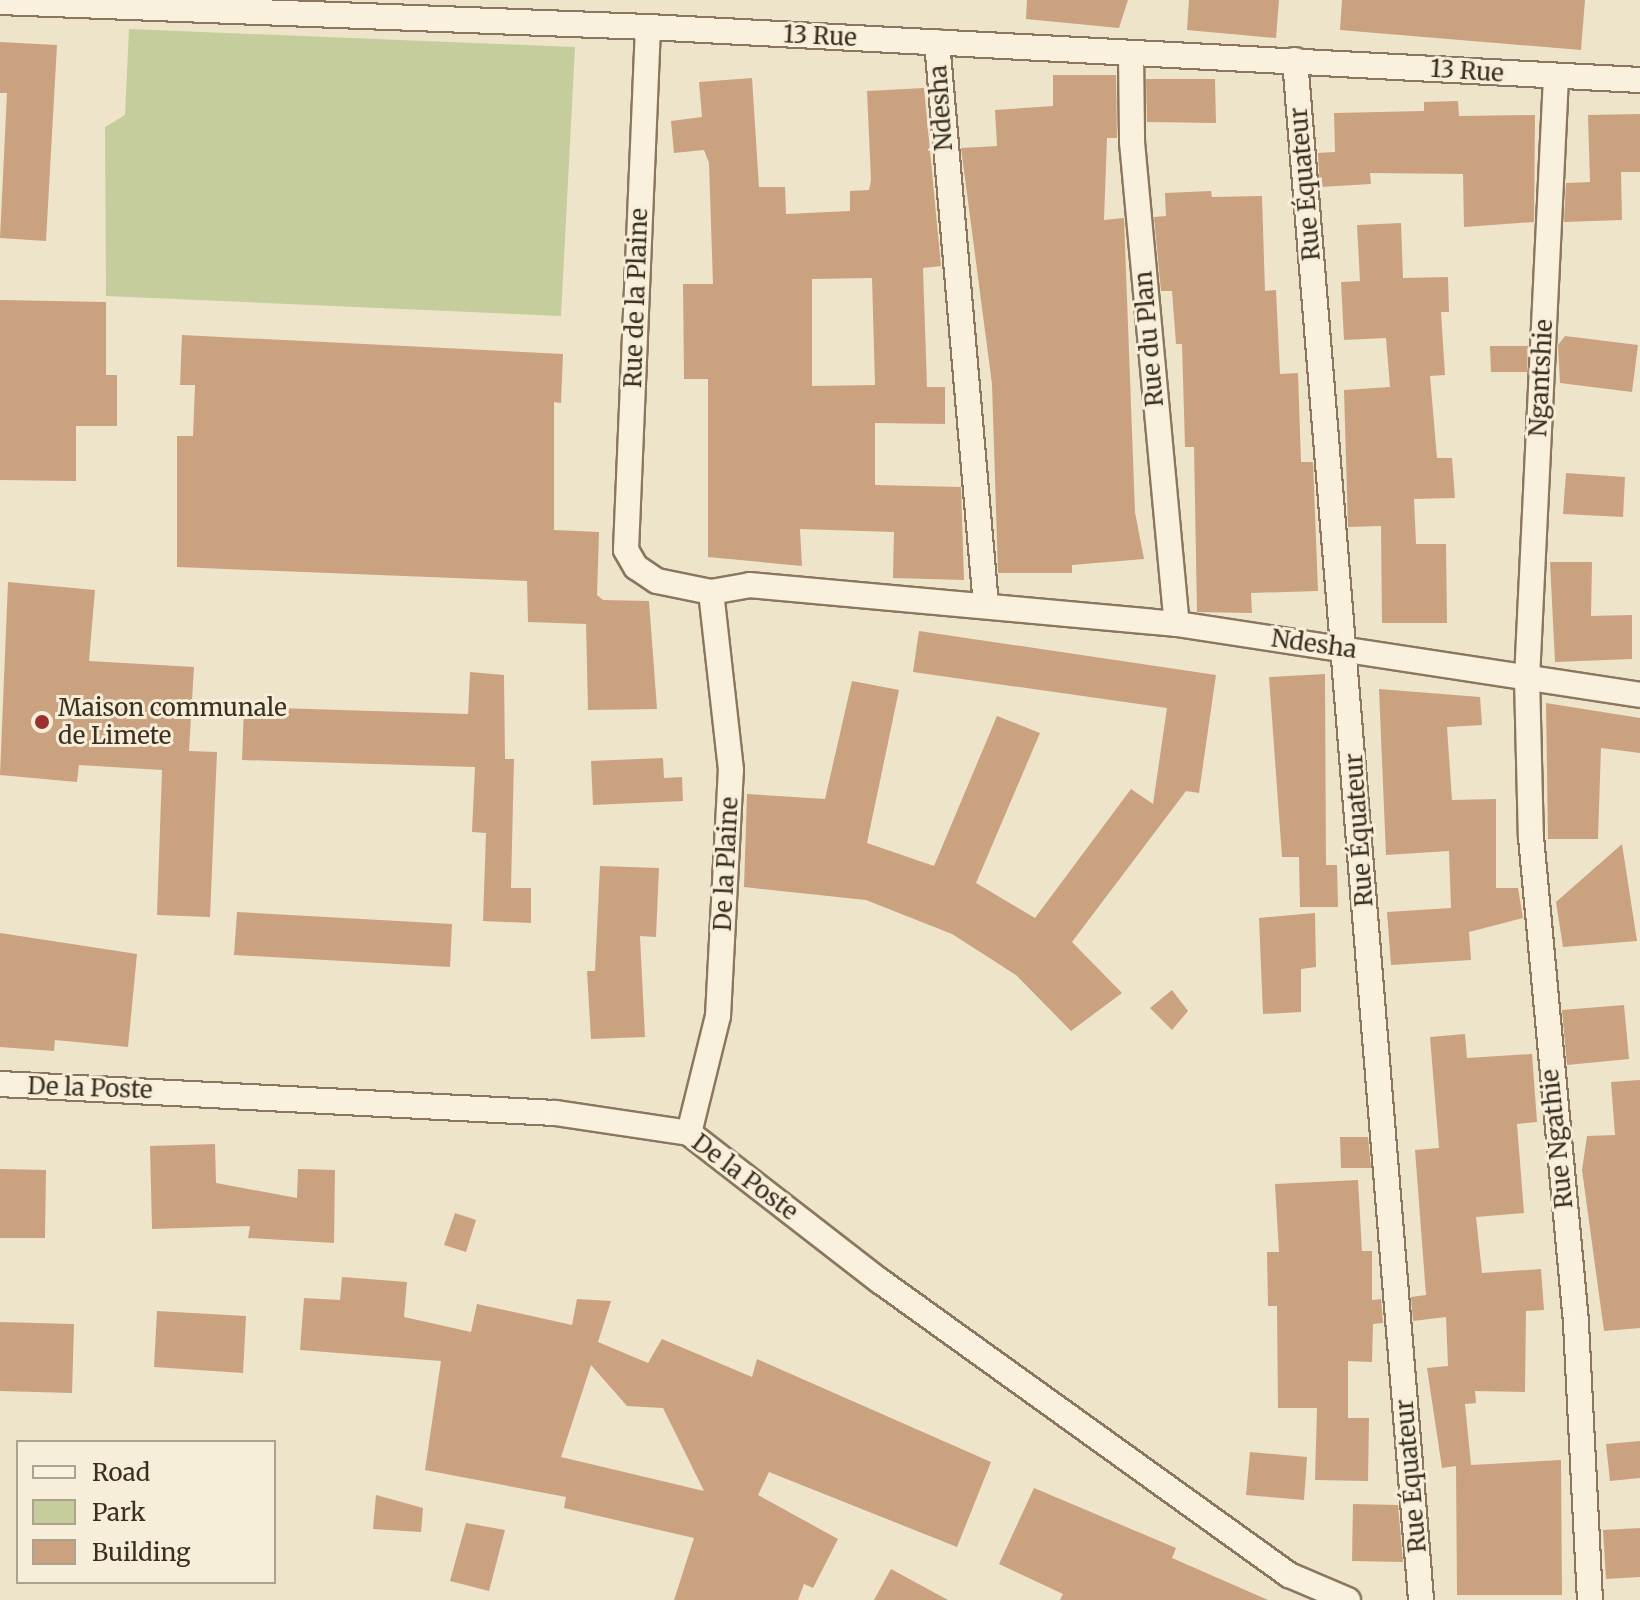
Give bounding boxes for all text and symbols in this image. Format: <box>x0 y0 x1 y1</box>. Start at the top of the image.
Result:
street label: 13 Rue <box>783 20 857 52</box>
street label: 13 Rue <box>1429 54 1505 88</box>
street label: Ndesha <box>924 64 958 152</box>
street label: Rue Équateur <box>1284 106 1326 262</box>
street label: Rue de la Plaine <box>618 207 654 389</box>
street label: Rue du Plan <box>1129 270 1169 408</box>
street label: Ngantshie <box>1524 318 1558 438</box>
street label: Ndesha <box>1269 624 1359 664</box>
place label: Maison communale de Limete <box>58 694 287 750</box>
marker: Maison communale de Limete <box>33 713 51 731</box>
street label: Rue Équateur <box>1339 752 1379 908</box>
street label: De la Plaine <box>708 796 744 932</box>
street label: Rue Ngathie <box>1535 1068 1579 1210</box>
street label: De la Poste <box>27 1071 153 1105</box>
street label: De la Poste <box>686 1128 804 1226</box>
street label: Rue Équateur <box>1390 1398 1432 1554</box>
legend <box>16 1440 276 1584</box>
text: Road <box>92 1457 150 1488</box>
text: Park <box>92 1497 145 1528</box>
text: Building <box>92 1537 191 1568</box>

